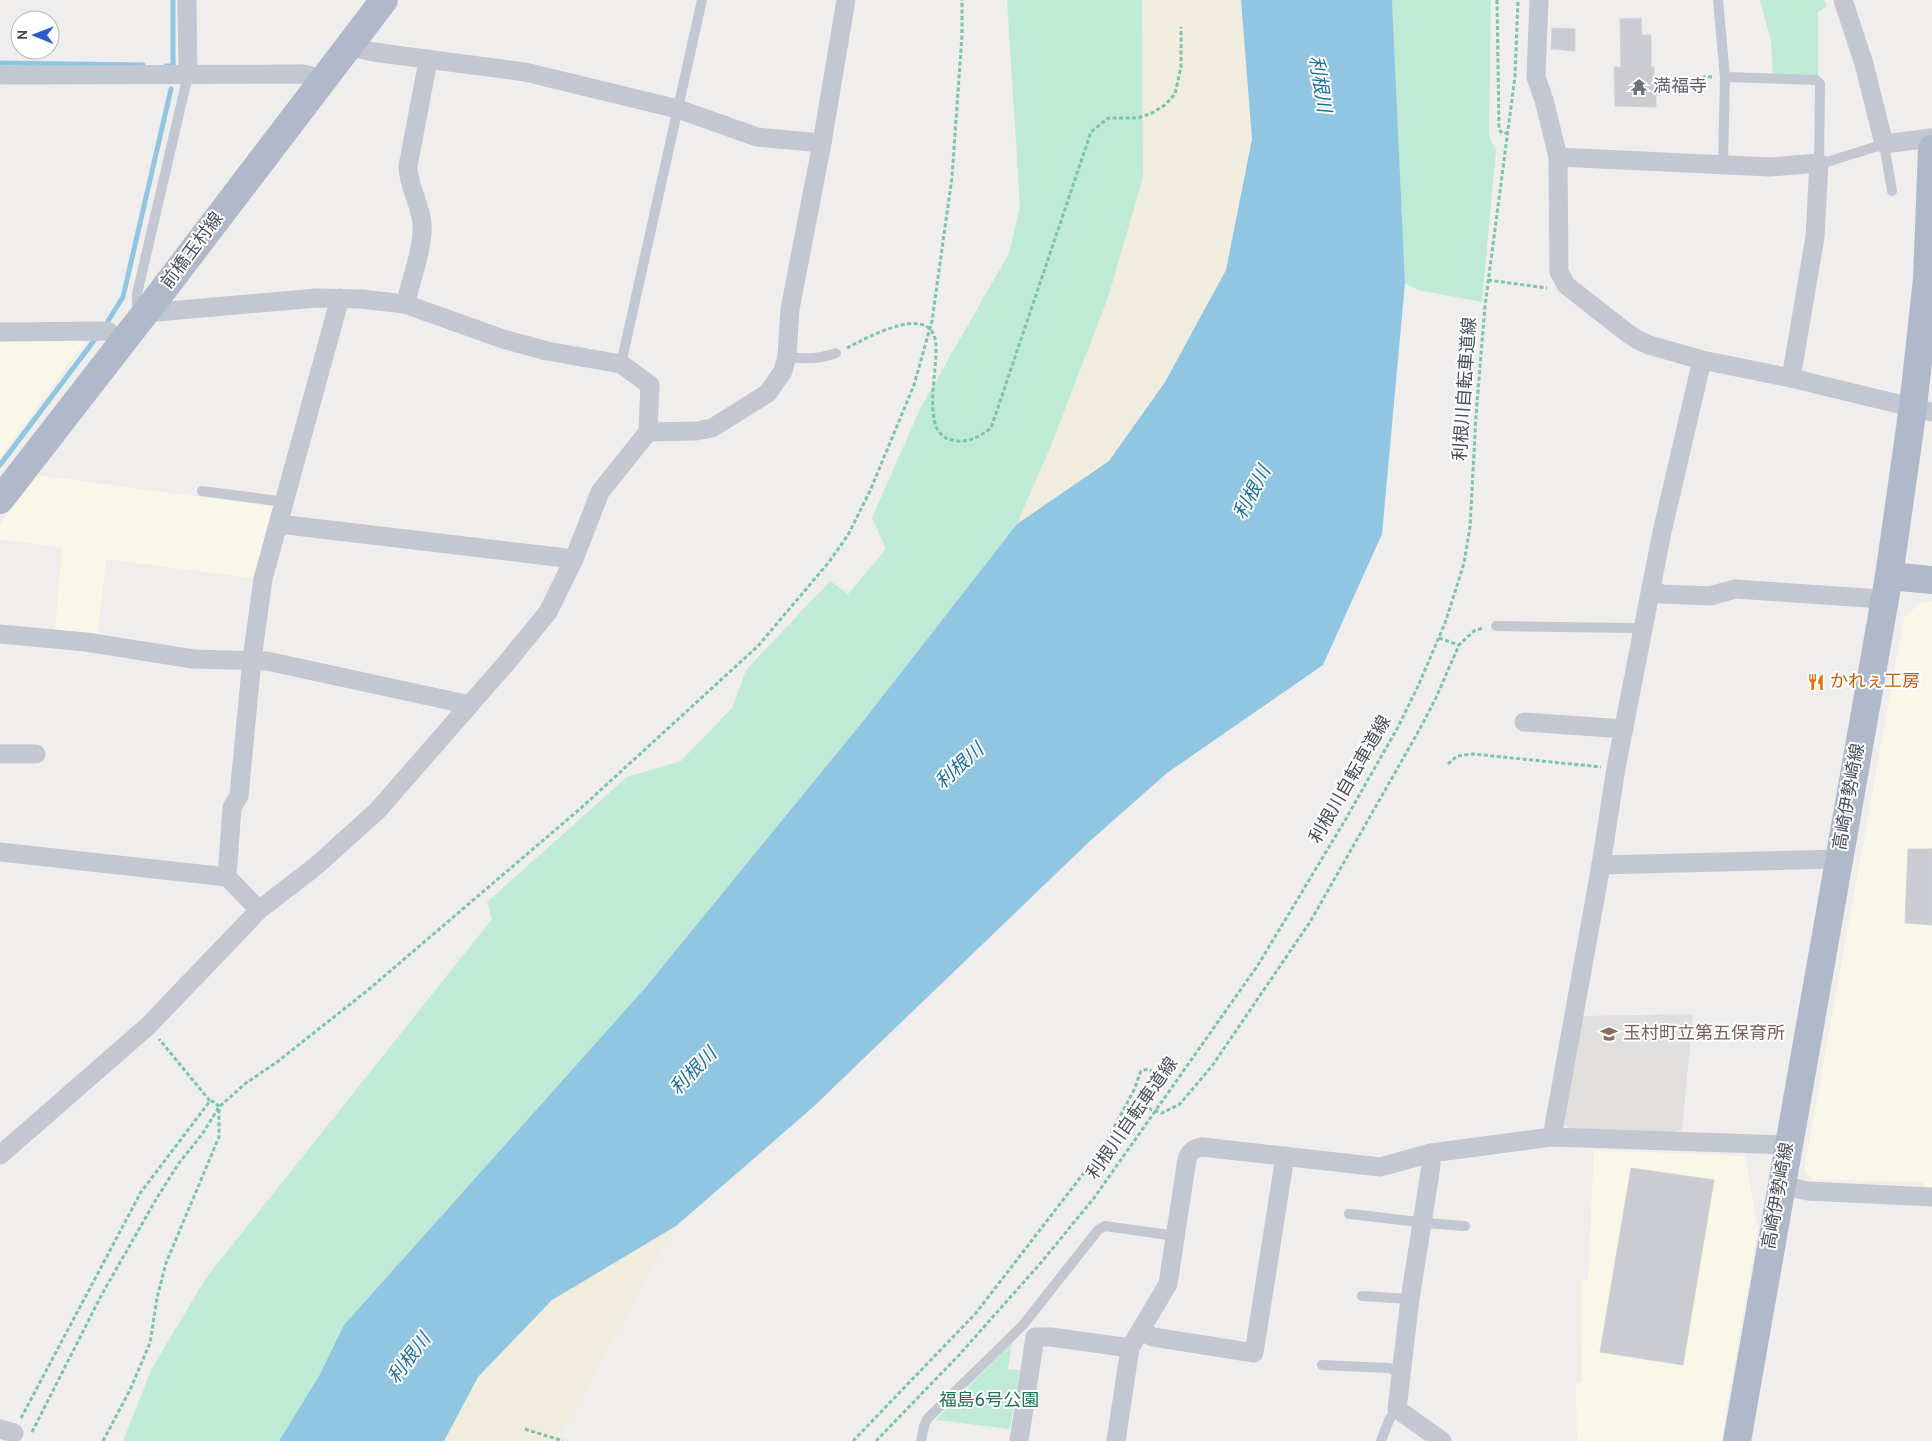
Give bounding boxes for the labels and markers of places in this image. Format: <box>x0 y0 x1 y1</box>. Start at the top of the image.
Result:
place label: 満福寺 <box>1653 76 1707 99</box>
temple icon: 満福寺 <box>1629 77 1649 97</box>
place label: かれぇ工房 <box>1830 671 1920 694</box>
restaurant icon: かれぇ工房 <box>1806 672 1826 692</box>
place label: 玉村町立第五保育所 <box>1623 1023 1785 1046</box>
school or university icon: 玉村町立第五保育所 <box>1599 1024 1619 1044</box>

